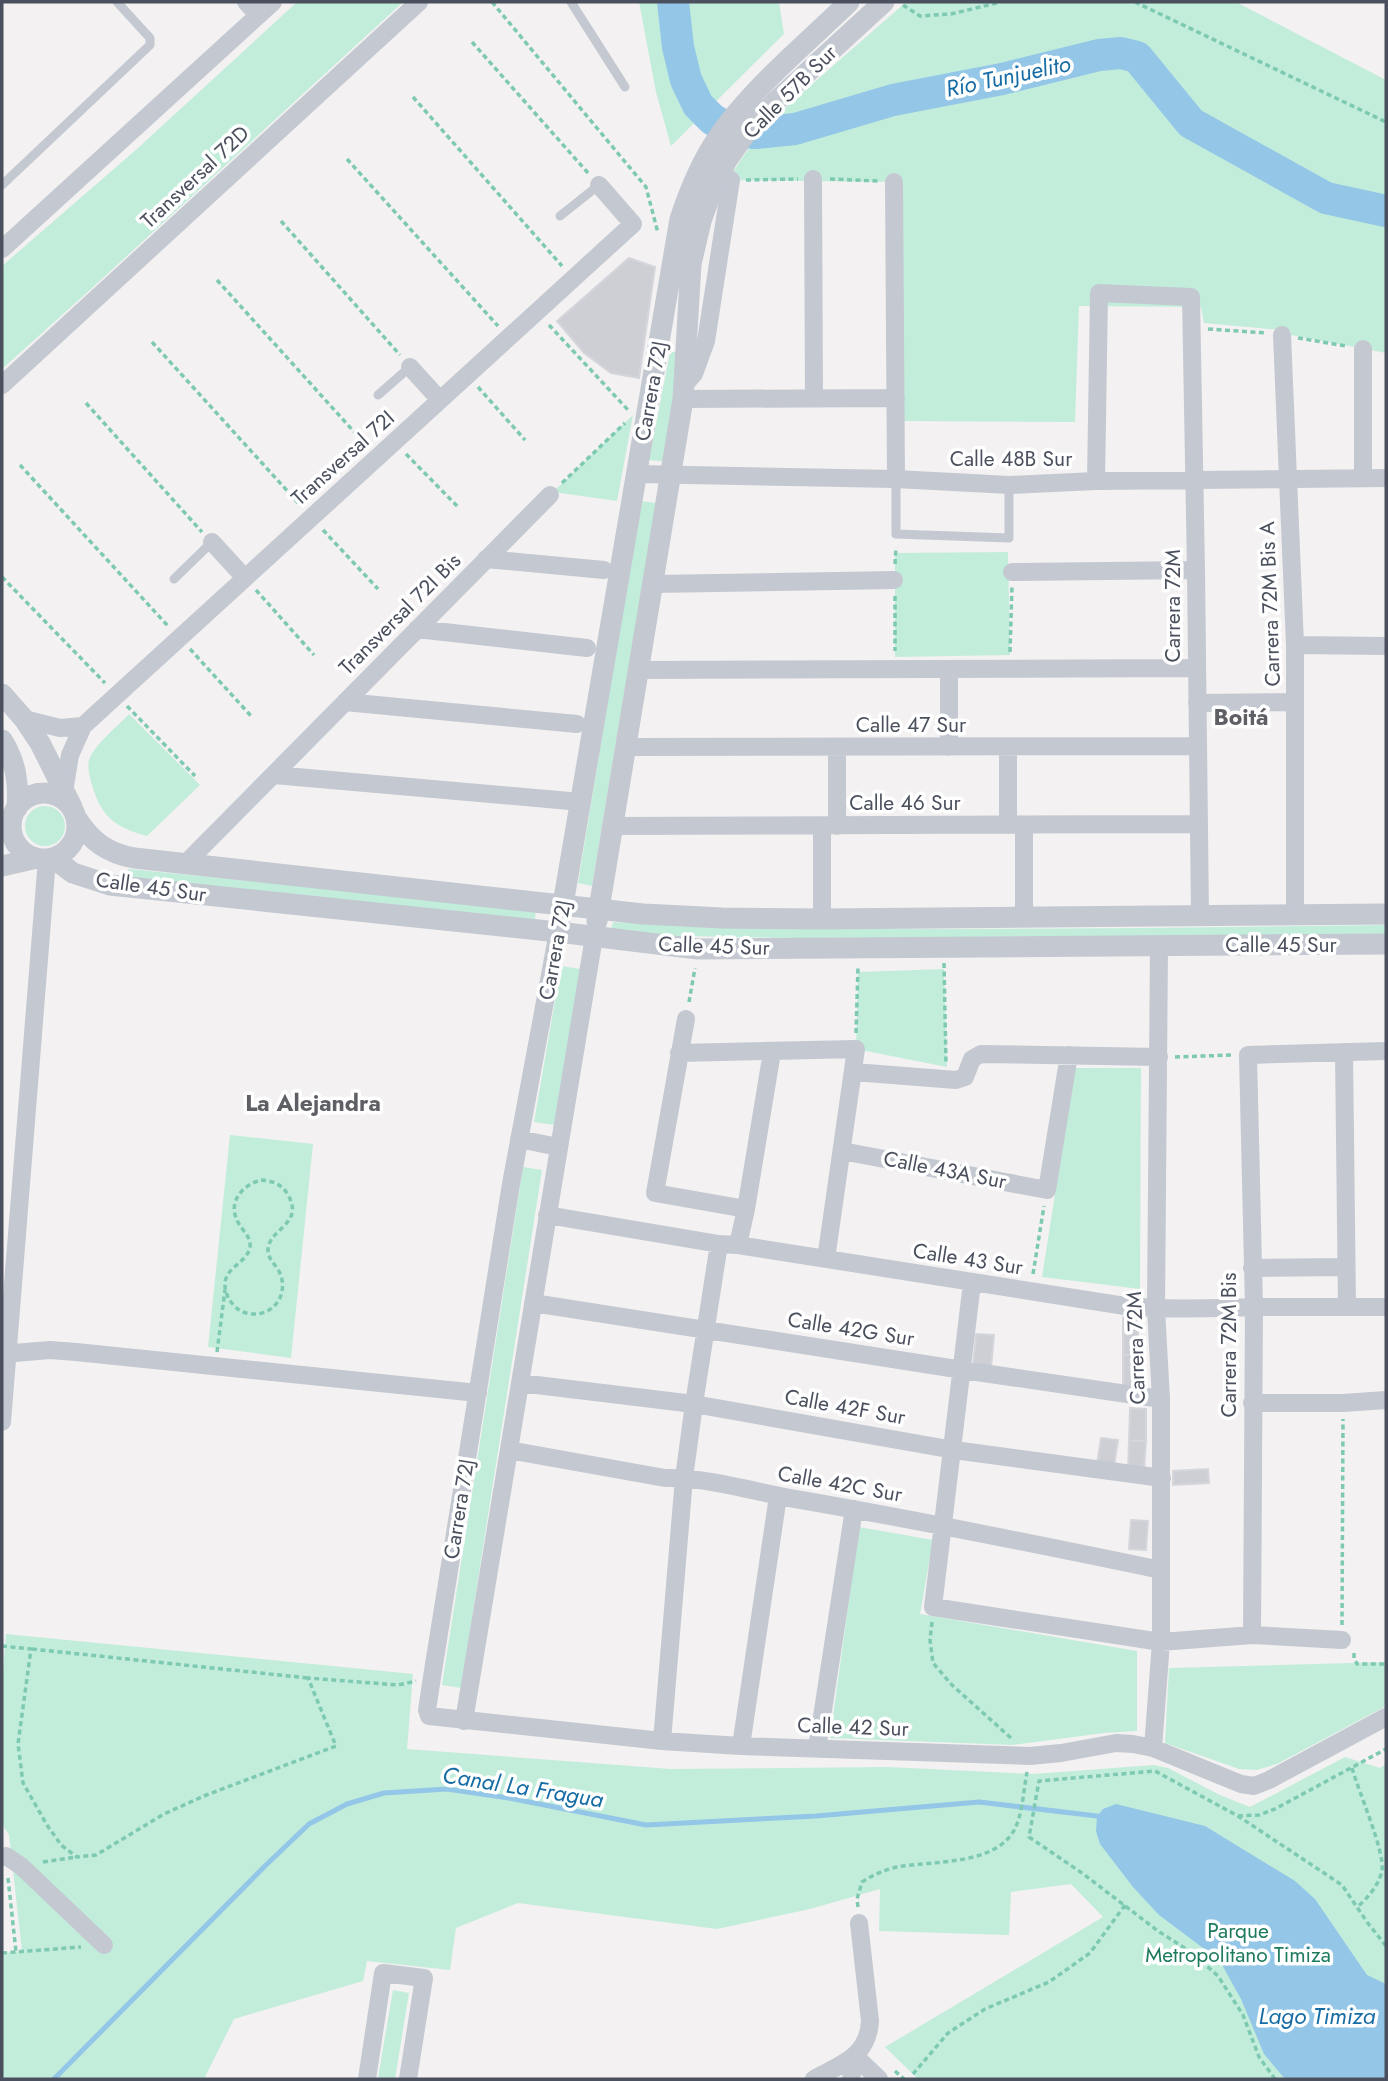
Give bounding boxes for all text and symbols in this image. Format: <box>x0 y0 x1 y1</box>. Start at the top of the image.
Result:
street label: Calle 57B Sur <box>736 38 844 146</box>
water label: Río Tunjuelito <box>943 46 1074 106</box>
street label: Transversal 72D <box>134 119 256 235</box>
street label: Carrera 72J <box>627 339 675 443</box>
street label: Transversal 72I <box>285 404 401 512</box>
street label: Calle 48B Sur <box>950 444 1073 474</box>
street label: Carrera 72M Bis A <box>1252 521 1288 687</box>
street label: Transversal 72I Bis <box>332 546 468 682</box>
street label: Carrera 72M <box>1158 550 1188 662</box>
district label: Boitá <box>1213 700 1269 734</box>
street label: Calle 47 Sur <box>856 710 967 740</box>
street label: Calle 46 Sur <box>849 788 962 818</box>
street label: Calle 45 Sur <box>94 864 209 910</box>
street label: Carrera 72J <box>531 898 579 1002</box>
street label: Calle 45 Sur <box>658 929 771 963</box>
street label: Calle 45 Sur <box>1225 930 1337 960</box>
district label: La Alejandra <box>245 1086 381 1120</box>
street label: Calle 43A Sur <box>881 1143 1010 1197</box>
street label: Calle 43 Sur <box>911 1236 1026 1283</box>
street label: Carrera 72M Bis <box>1214 1273 1244 1417</box>
street label: Carrera 72M <box>1119 1291 1153 1405</box>
street label: Calle 42G Sur <box>786 1304 917 1354</box>
street label: Calle 42F Sur <box>782 1382 908 1433</box>
street label: Carrera 72J <box>436 1457 482 1561</box>
street label: Calle 42C Sur <box>775 1458 905 1510</box>
street label: Calle 42 Sur <box>797 1710 910 1744</box>
water label: Canal La Fragua <box>440 1758 606 1817</box>
park label: Parque Metropolitano Timiza <box>1145 1916 1331 1970</box>
water label: Lago Timiza <box>1259 1999 1376 2033</box>

